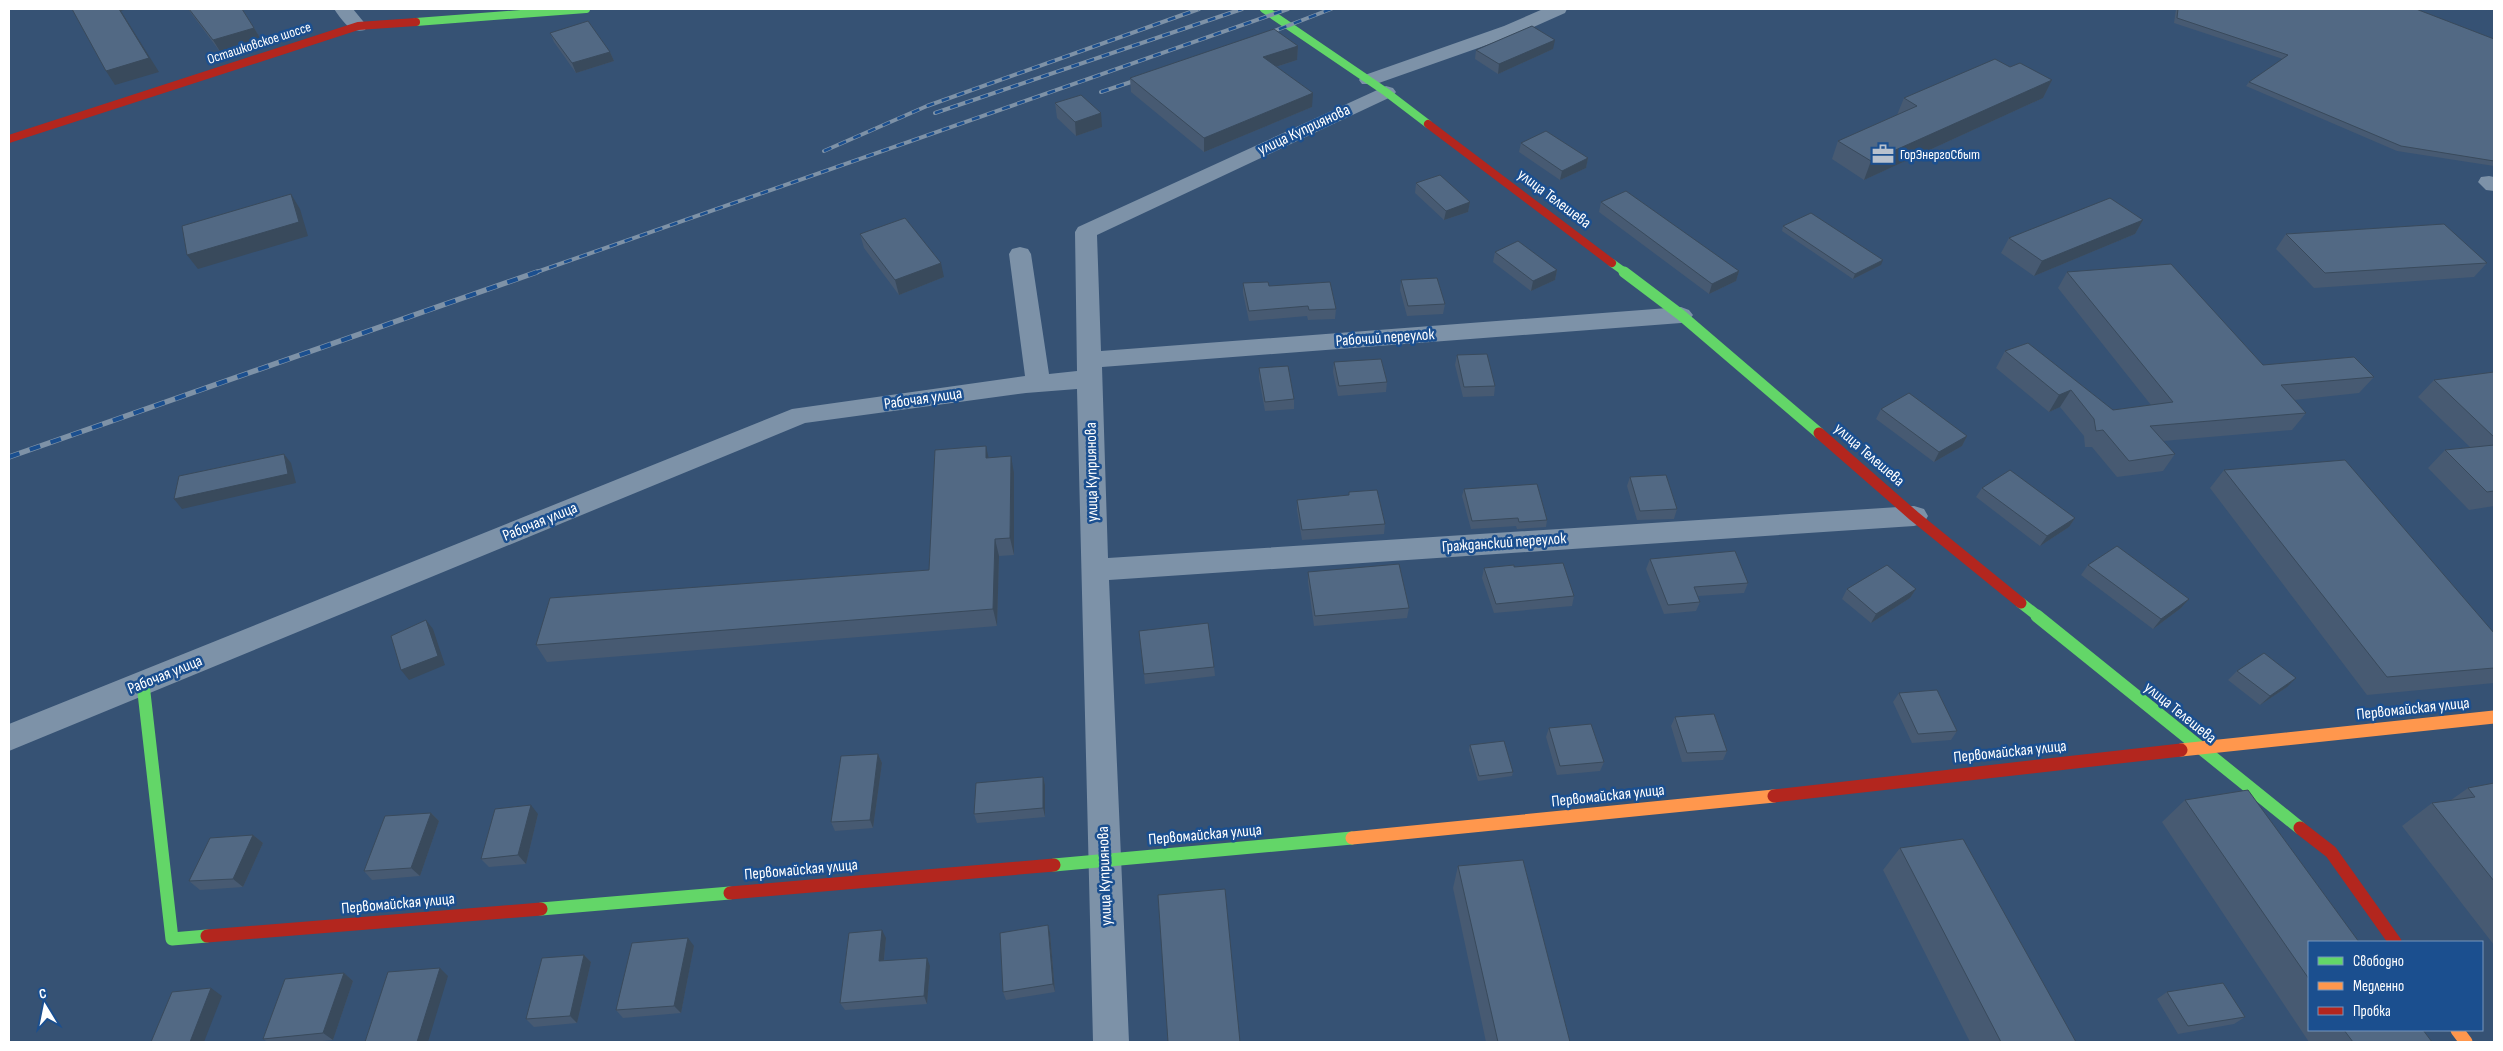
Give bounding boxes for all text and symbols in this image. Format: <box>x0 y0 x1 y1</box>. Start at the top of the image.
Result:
street label: Осташковское шоссе <box>205 18 313 68</box>
street label: улица Куприянова <box>1255 100 1353 160</box>
office icon: ГорЭнергоСбыт <box>1870 141 1896 167</box>
place label: ГорЭнергоСбыт <box>1900 146 1980 163</box>
street label: улица Телешева <box>1514 165 1594 233</box>
street label: Рабочий переулок <box>1335 325 1436 351</box>
street label: Рабочая улица <box>883 384 963 414</box>
street label: улица Телешева <box>1830 419 1908 491</box>
street label: улица Куприянова <box>1082 422 1102 522</box>
street label: Рабочая улица <box>500 498 580 546</box>
street label: Гражданский переулок <box>1441 529 1568 557</box>
street label: Рабочая улица <box>125 651 205 699</box>
street label: улица Телешева <box>2140 678 2220 748</box>
street label: Первомайская улица <box>2355 694 2471 724</box>
street label: Первомайская улица <box>1952 737 2068 767</box>
street label: Первомайская улица <box>1550 781 1666 811</box>
street label: Первомайская улица <box>1148 821 1262 849</box>
street label: улица Куприянова <box>1094 826 1116 926</box>
street label: Первомайская улица <box>744 856 858 884</box>
street label: Первомайская улица <box>341 890 455 918</box>
legend <box>2308 941 2483 1031</box>
text: Свободно <box>2353 952 2404 971</box>
text: Медленно <box>2353 977 2404 996</box>
north arrow <box>20 981 70 1031</box>
text: С <box>38 985 48 1003</box>
text: Пробка <box>2353 1002 2391 1021</box>

